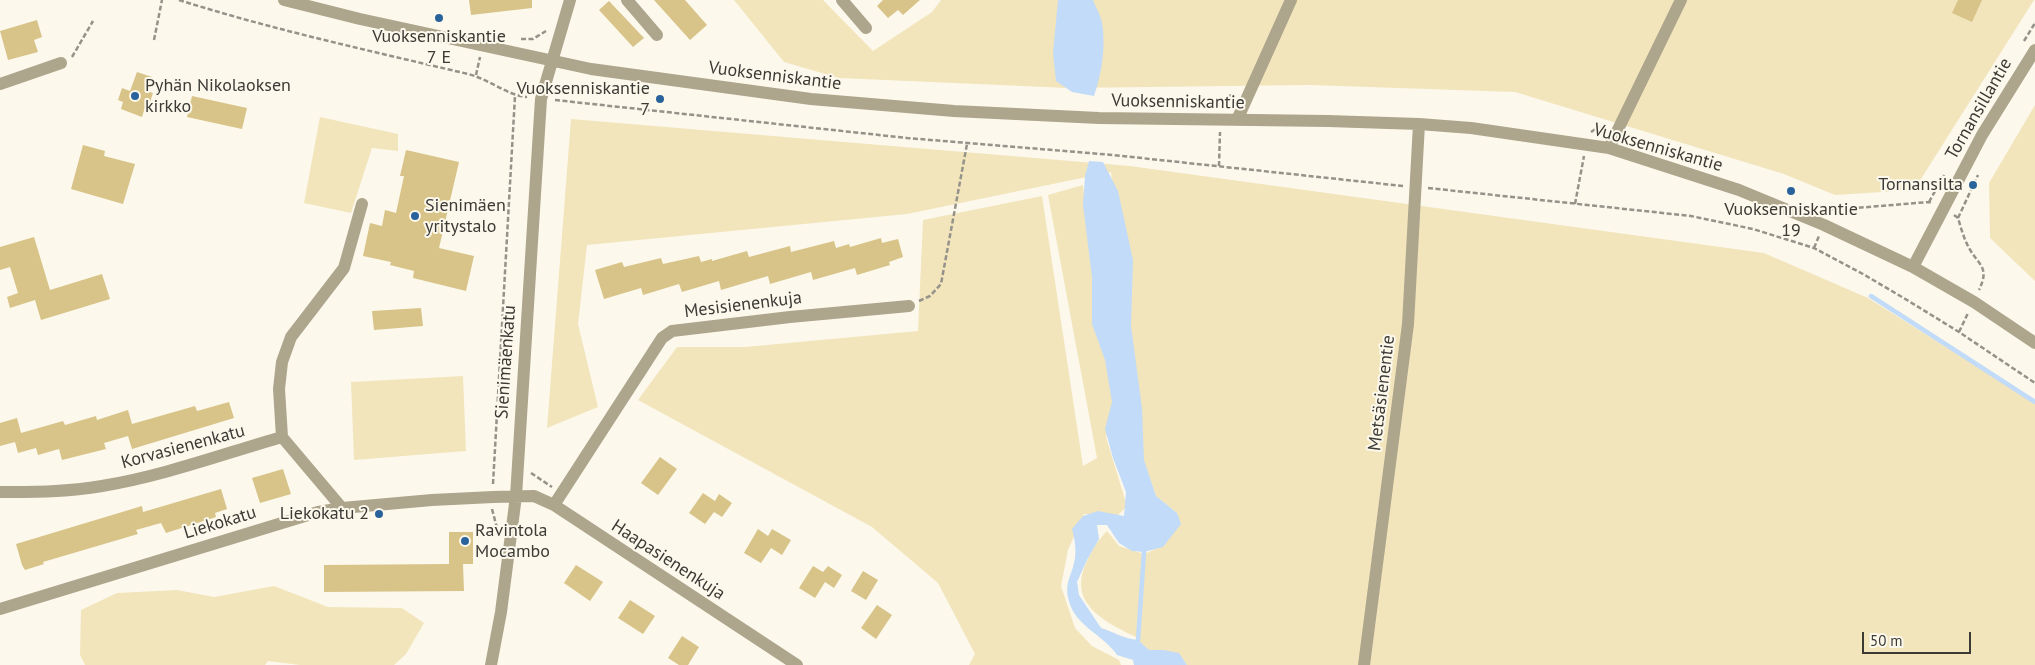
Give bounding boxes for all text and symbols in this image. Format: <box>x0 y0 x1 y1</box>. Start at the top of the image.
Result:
marker: Vuoksenniskantie 7 E <box>433 12 445 24</box>
place label: Vuoksenniskantie 7 E <box>372 26 506 68</box>
street label: Tornansillantie <box>1941 54 2017 164</box>
street label: Vuoksenniskantie <box>707 57 843 95</box>
place label: Pyhän Nikolaoksen kirkko <box>145 75 291 118</box>
place label: Vuoksenniskantie 7 <box>516 78 650 120</box>
marker: Pyhän Nikolaoksen kirkko <box>129 90 141 102</box>
street label: Vuoksenniskantie <box>1111 90 1245 114</box>
marker: Vuoksenniskantie 7 <box>654 93 666 105</box>
street label: Vuoksenniskantie <box>1591 119 1725 177</box>
place label: Tornansilta <box>1878 174 1963 196</box>
marker: Tornansilta <box>1967 179 1979 191</box>
marker: Vuoksenniskantie 19 <box>1785 185 1797 197</box>
place label: Sienimäen yritystalo <box>425 195 506 238</box>
place label: Vuoksenniskantie 19 <box>1724 199 1858 242</box>
marker: Sienimäen yritystalo <box>409 210 421 222</box>
street label: Mesisienenkuja <box>683 287 803 323</box>
street label: Sienimäenkatu <box>491 304 521 420</box>
street label: Metsäsienentie <box>1364 334 1400 452</box>
street label: Korvasienenkatu <box>119 420 247 474</box>
street label: Liekokatu <box>181 502 259 544</box>
place label: Liekokatu 2 <box>280 503 369 525</box>
marker: Liekokatu 2 <box>373 508 385 520</box>
street label: Haapasienenkuja <box>607 515 729 605</box>
place label: Ravintola Mocambo <box>475 520 550 562</box>
marker: Ravintola Mocambo <box>459 535 471 547</box>
scale bar <box>1865 622 1974 654</box>
text: 50 m <box>1870 631 1903 650</box>

